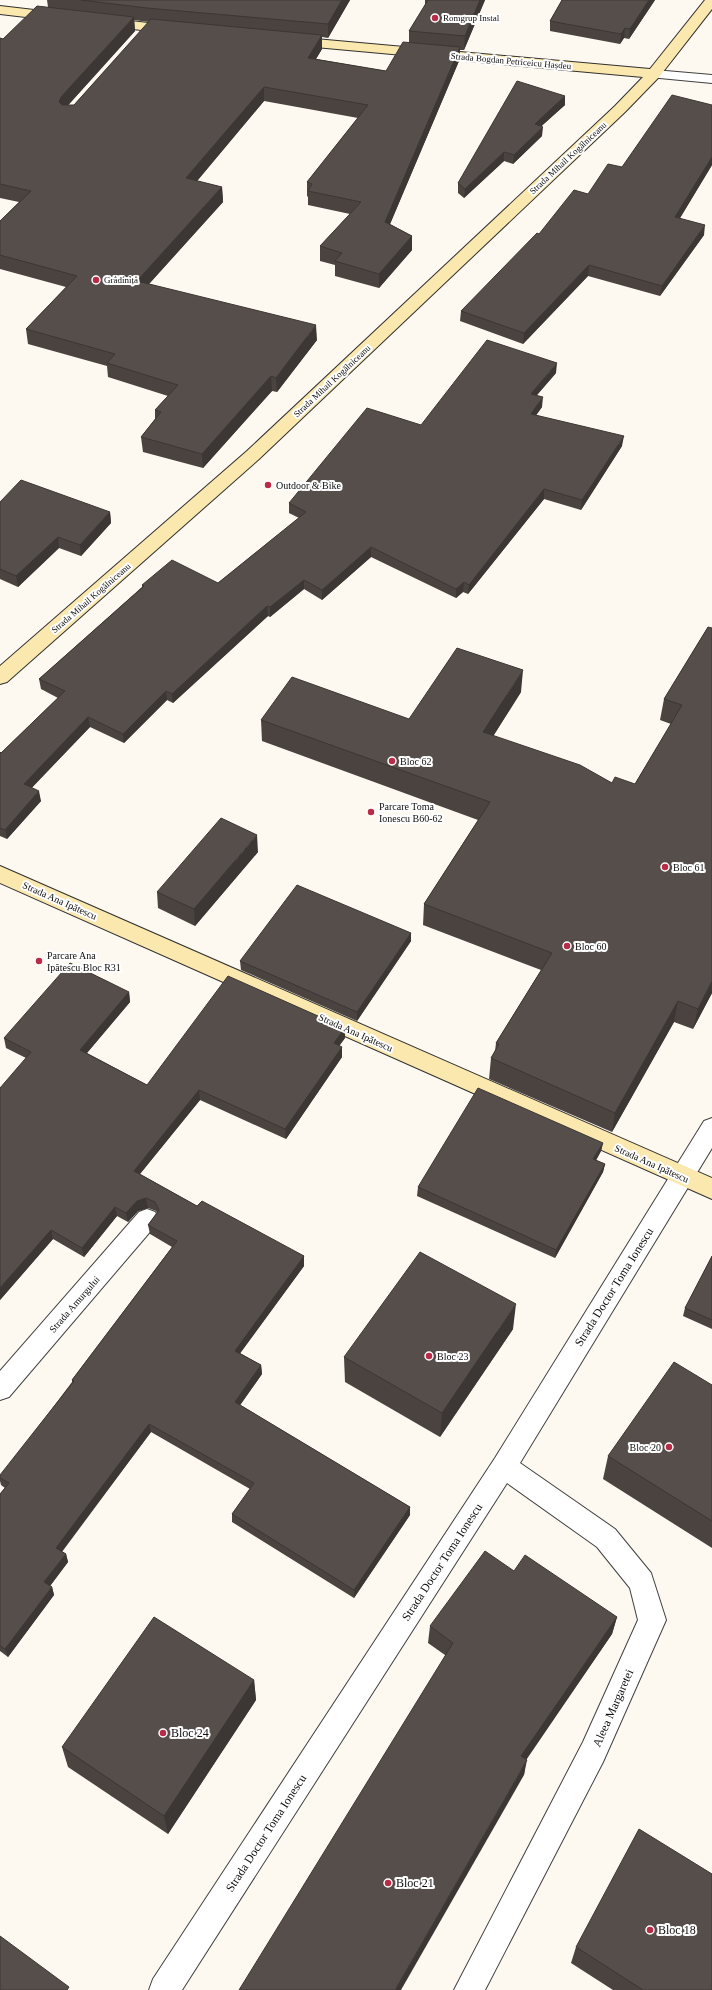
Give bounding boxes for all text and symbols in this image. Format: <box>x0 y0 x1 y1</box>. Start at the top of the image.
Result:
marker: Romgrup Instal <box>430 13 440 23</box>
place label: Romgrup Instal <box>443 13 500 23</box>
street label: Strada Bogdan Petriceicu Hașdeu <box>450 51 572 71</box>
street label: Strada Mihail Kogălniceanu <box>527 119 609 196</box>
marker: Grădiniță <box>91 275 101 285</box>
place label: Grădiniță <box>104 275 138 285</box>
street label: Strada Mihail Kogălniceanu <box>291 342 373 419</box>
marker: Outdoor & Bike <box>263 480 273 490</box>
place label: Outdoor & Bike <box>276 480 342 491</box>
street label: Strada Mihail Kogălniceanu <box>49 561 133 635</box>
marker: Bloc 62 <box>387 756 397 766</box>
place label: Bloc 62 <box>400 756 431 767</box>
place label: Parcare Toma Ionescu B60-62 <box>379 801 443 824</box>
marker: Parcare Toma Ionescu B60-62 <box>366 807 376 817</box>
marker: Bloc 61 <box>660 862 670 872</box>
place label: Bloc 61 <box>673 862 704 873</box>
street label: Strada Ana Ipătescu <box>21 879 99 922</box>
marker: Bloc 60 <box>562 941 572 951</box>
place label: Bloc 60 <box>575 941 606 952</box>
place label: Parcare Ana Ipătescu Bloc R31 <box>47 950 121 973</box>
marker: Parcare Ana Ipătescu Bloc R31 <box>34 956 44 966</box>
street label: Strada Ana Ipătescu <box>317 1011 395 1054</box>
street label: Strada Ana Ipătescu <box>613 1142 691 1185</box>
street label: Strada Doctor Toma Ionescu <box>572 1225 656 1349</box>
street label: Strada Amurgului <box>47 1274 102 1335</box>
marker: Bloc 23 <box>424 1351 434 1361</box>
place label: Bloc 23 <box>437 1351 468 1362</box>
place label: Bloc 20 <box>630 1442 661 1453</box>
marker: Bloc 20 <box>664 1442 674 1452</box>
street label: Strada Doctor Toma Ionescu <box>399 1501 485 1623</box>
street label: Aleea Margaretei <box>590 1666 637 1749</box>
place label: Bloc 24 <box>171 1726 209 1740</box>
marker: Bloc 24 <box>158 1728 168 1738</box>
street label: Strada Doctor Toma Ionescu <box>223 1772 309 1894</box>
place label: Bloc 21 <box>396 1876 434 1890</box>
marker: Bloc 21 <box>383 1878 393 1888</box>
place label: Bloc 18 <box>658 1923 696 1937</box>
marker: Bloc 18 <box>645 1925 655 1935</box>

